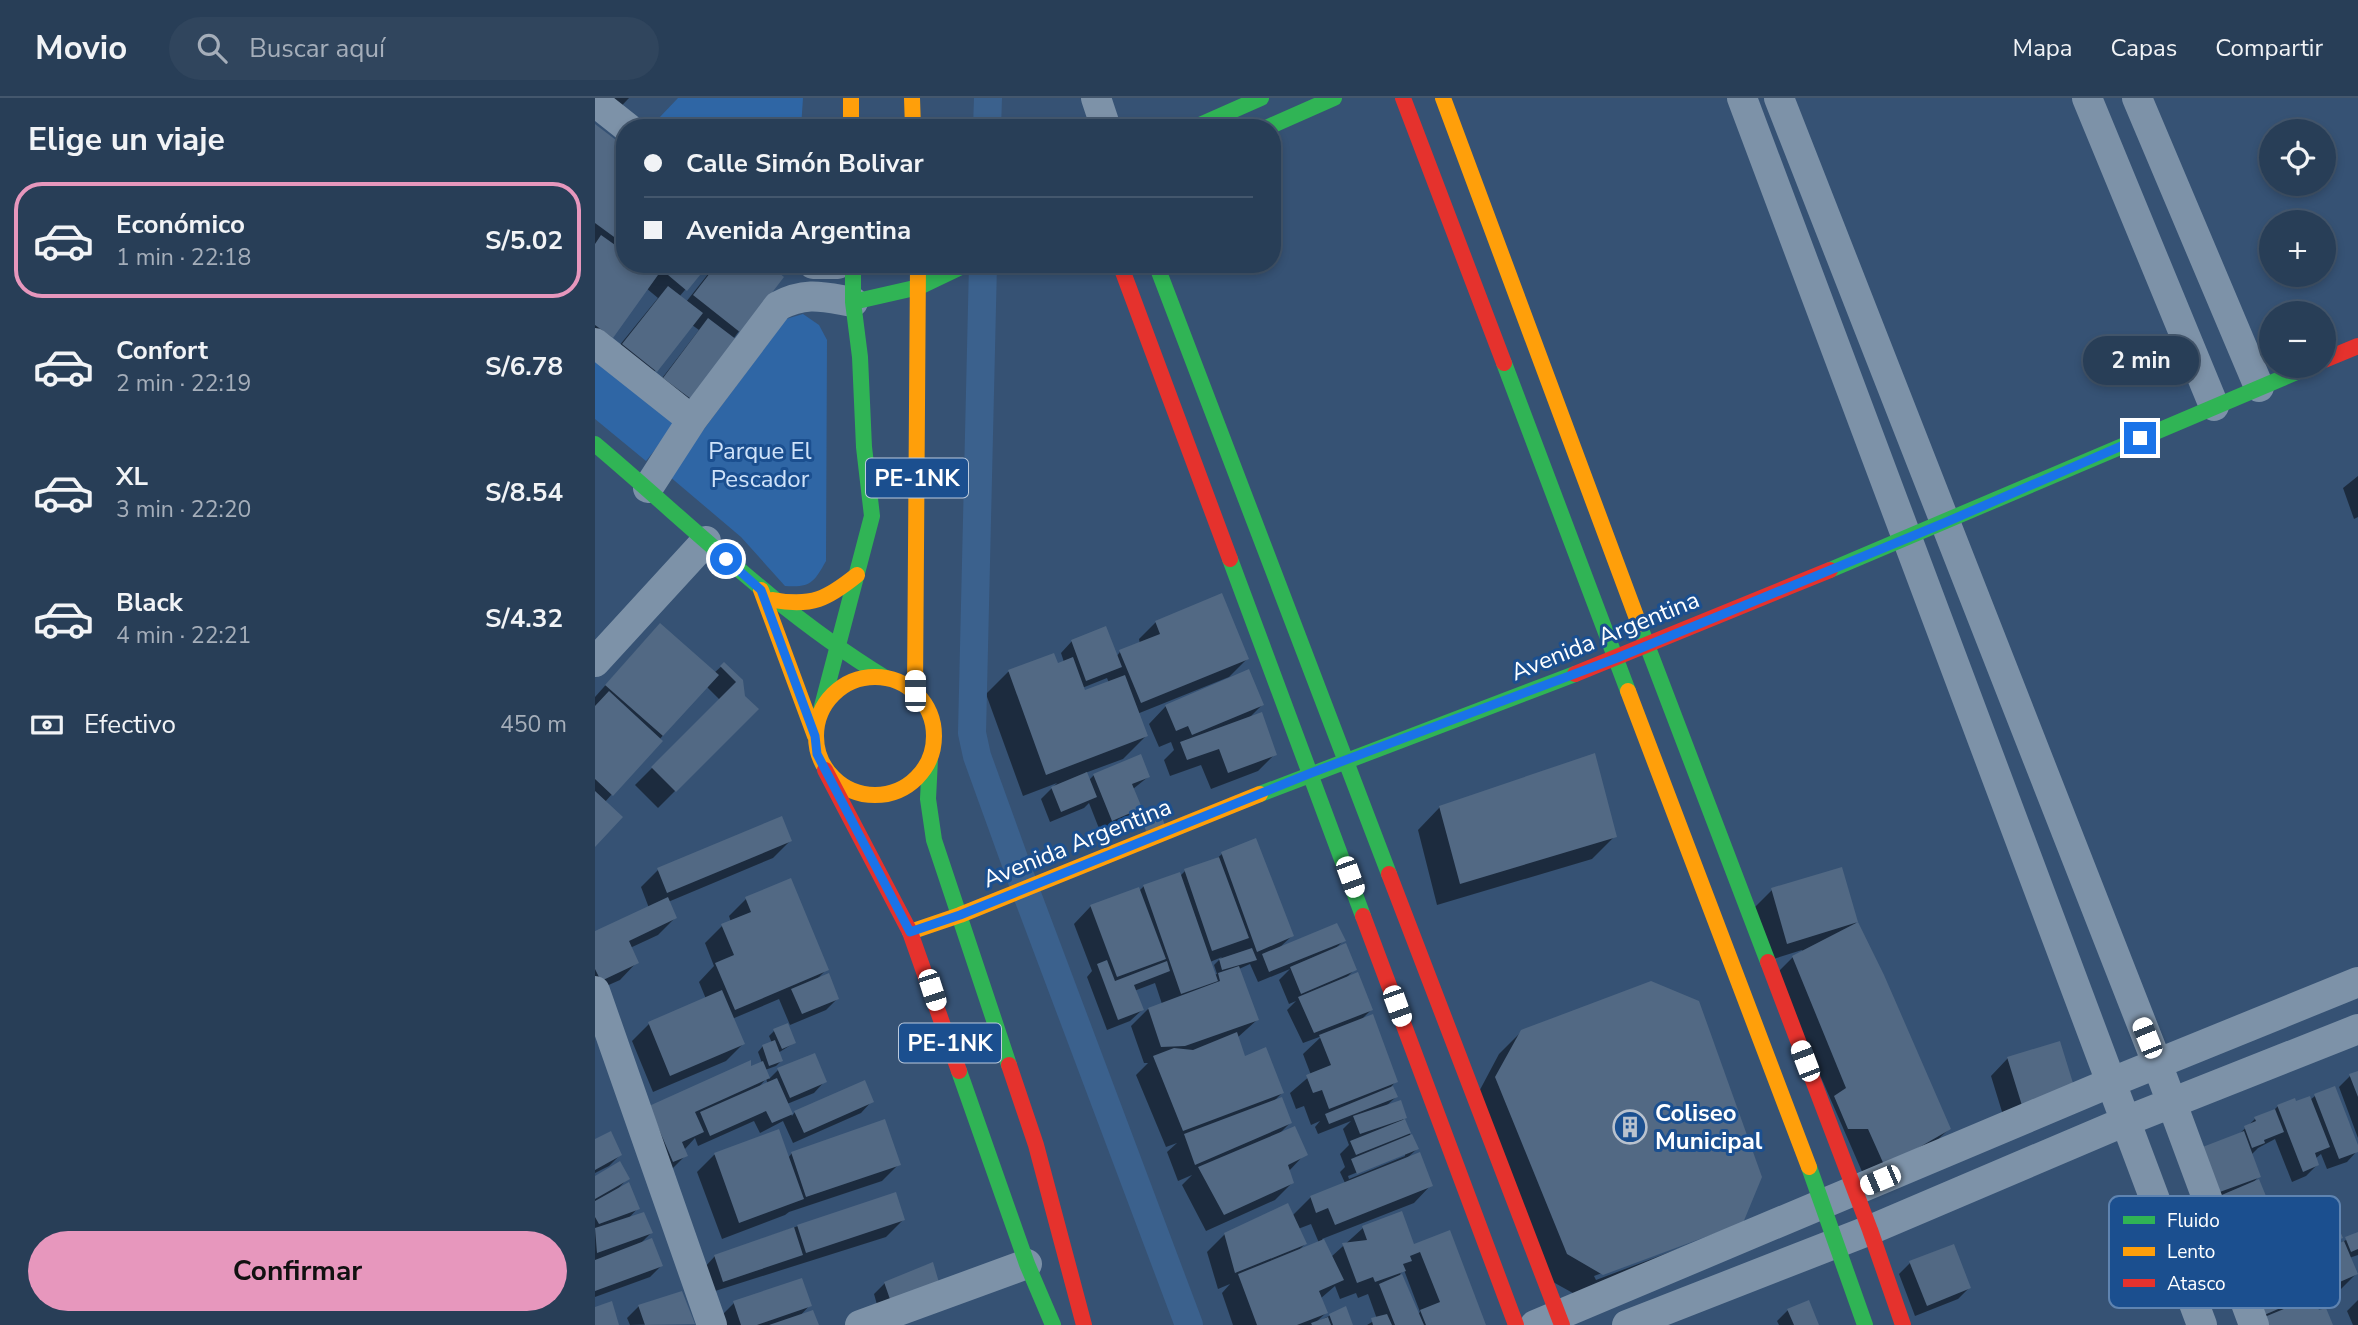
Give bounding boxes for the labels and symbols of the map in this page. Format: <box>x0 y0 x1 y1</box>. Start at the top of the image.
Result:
callout: 2 min <box>2082 336 2198 386</box>
route end <box>2124 422 2156 454</box>
park label: Parque El Pescador <box>708 435 812 495</box>
road number: PE-1NK <box>866 458 968 498</box>
route start <box>710 543 742 575</box>
street label: Avenida Argentina <box>1506 584 1704 688</box>
car <box>905 670 926 712</box>
street label: Avenida Argentina <box>978 791 1176 895</box>
car <box>1333 854 1368 900</box>
car <box>916 967 949 1013</box>
car <box>1380 983 1415 1029</box>
car <box>2130 1015 2165 1061</box>
road number: PE-1NK <box>899 1024 1001 1062</box>
car <box>1788 1038 1823 1084</box>
place label: Coliseo Municipal <box>1655 1097 1763 1157</box>
building icon: Coliseo Municipal <box>1611 1108 1649 1146</box>
car <box>1857 1162 1904 1198</box>
legend <box>2109 1196 2340 1308</box>
text: Fluido <box>2167 1208 2220 1234</box>
text: Lento <box>2167 1239 2215 1265</box>
text: Atasco <box>2167 1271 2226 1297</box>

